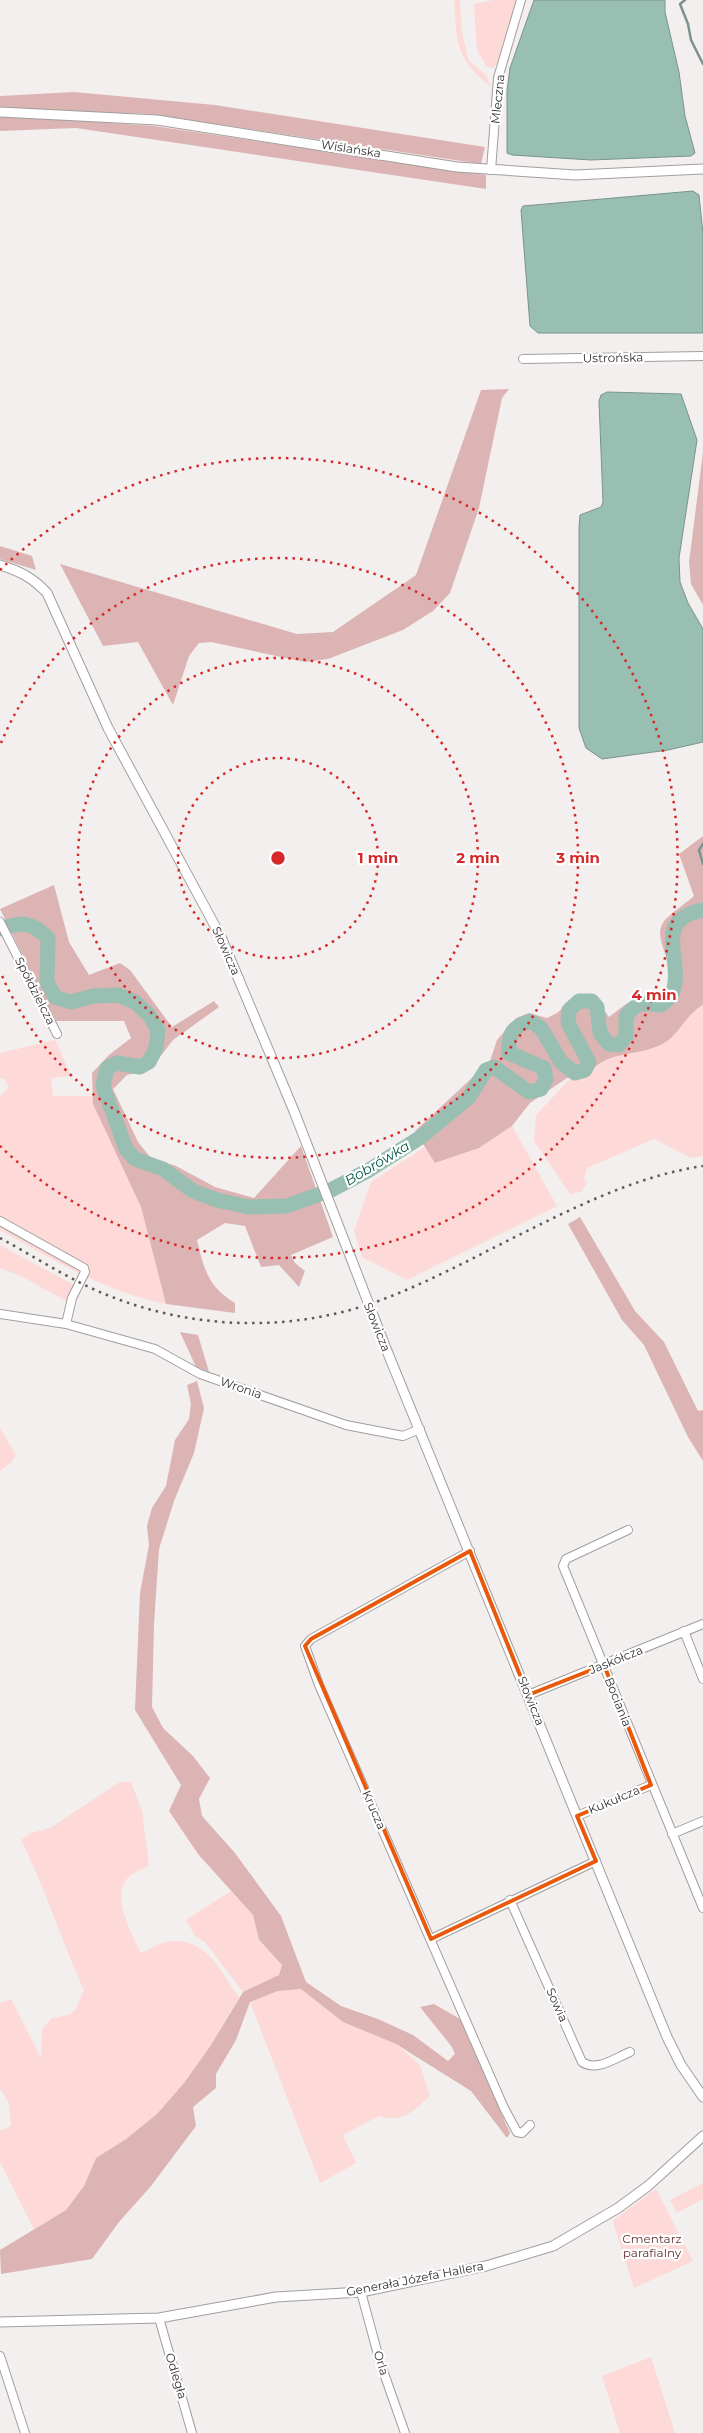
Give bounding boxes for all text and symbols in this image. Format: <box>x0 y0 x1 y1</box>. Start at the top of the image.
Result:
street label: Mleczna <box>487 73 508 125</box>
street label: Wiślańska <box>320 136 382 161</box>
street label: Ustrońska <box>583 349 643 366</box>
text: 1 min <box>358 848 398 867</box>
text: 2 min <box>456 848 500 867</box>
text: 3 min <box>555 848 600 867</box>
centre of rings <box>269 849 287 867</box>
street label: Słowicza <box>209 924 244 977</box>
street label: Spółdzielcza <box>12 954 59 1027</box>
text: 4 min <box>631 985 677 1004</box>
water label: Bobrówka <box>341 1137 413 1189</box>
street label: Słowicza <box>361 1300 394 1354</box>
street label: Wronia <box>218 1373 264 1402</box>
street label: Jaskółcza <box>586 1642 645 1677</box>
street label: Słowicza <box>515 1674 548 1728</box>
street label: Bociania <box>602 1675 635 1729</box>
street label: Kukułcza <box>586 1782 642 1817</box>
street label: Krucza <box>359 1788 390 1832</box>
street label: Sowia <box>543 1985 572 2024</box>
park label: Cmentarz parafialny <box>622 2231 682 2260</box>
street label: Generała Józefa Hallera <box>345 2258 485 2299</box>
street label: Orla <box>371 2349 392 2377</box>
street label: Odległa <box>162 2351 191 2401</box>

